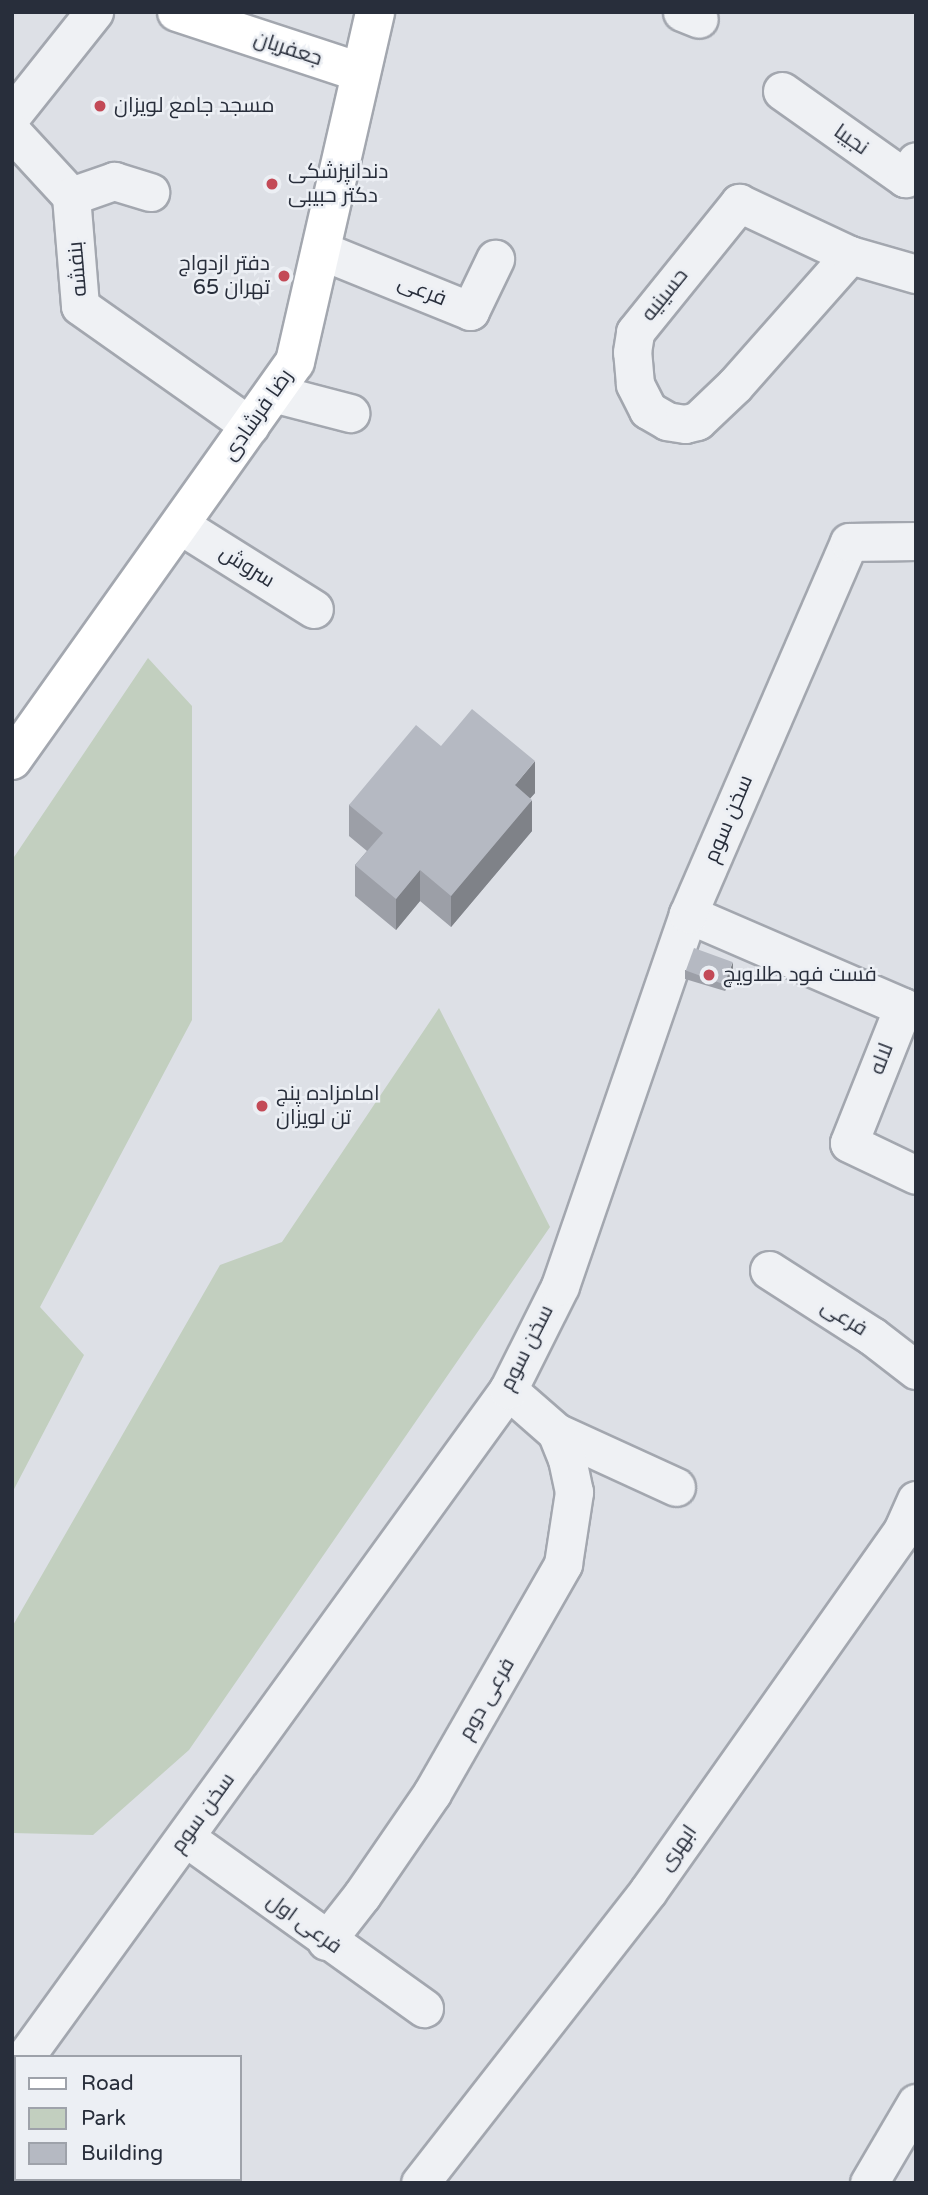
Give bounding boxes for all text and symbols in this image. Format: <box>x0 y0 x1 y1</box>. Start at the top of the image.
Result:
street label: جعفریان <box>251 26 325 72</box>
place label: مسجد جامع لویزان <box>114 93 274 119</box>
marker: مسجد جامع لویزان <box>92 98 108 114</box>
street label: نجیبا <box>829 119 873 161</box>
place label: دندانپزشکی دکتر حبیبی <box>288 159 388 209</box>
marker: دندانپزشکی دکتر حبیبی <box>262 174 282 194</box>
street label: بنفشه <box>63 240 93 298</box>
place label: دفتر ازدواج 65 تهران <box>179 251 270 301</box>
street label: حسینیه <box>636 264 694 326</box>
marker: دفتر ازدواج 65 تهران <box>276 268 292 284</box>
street label: فرعی <box>394 270 450 312</box>
street label: رضا فرشادی <box>217 364 299 466</box>
street label: سروش <box>215 540 279 594</box>
street label: سخن سوم <box>699 771 759 867</box>
place label: فست فود طلاویچ <box>723 962 877 988</box>
marker: فست فود طلاویچ <box>701 967 717 983</box>
street label: لاله <box>865 1040 899 1078</box>
place label: امامزاده پنج تن لویزان <box>276 1081 380 1131</box>
marker: امامزاده پنج تن لویزان <box>254 1098 270 1114</box>
street label: فرعی <box>816 1294 872 1342</box>
street label: سخن سوم <box>495 1301 559 1395</box>
street label: فرعی دوم <box>454 1654 520 1744</box>
street label: سخن سوم <box>166 1768 240 1858</box>
street label: ابهری <box>653 1820 703 1876</box>
street label: فرعی اول <box>262 1888 346 1960</box>
legend <box>14 2055 242 2181</box>
text: Road <box>81 2071 134 2096</box>
text: Park <box>81 2106 126 2131</box>
text: Building <box>81 2141 163 2166</box>

